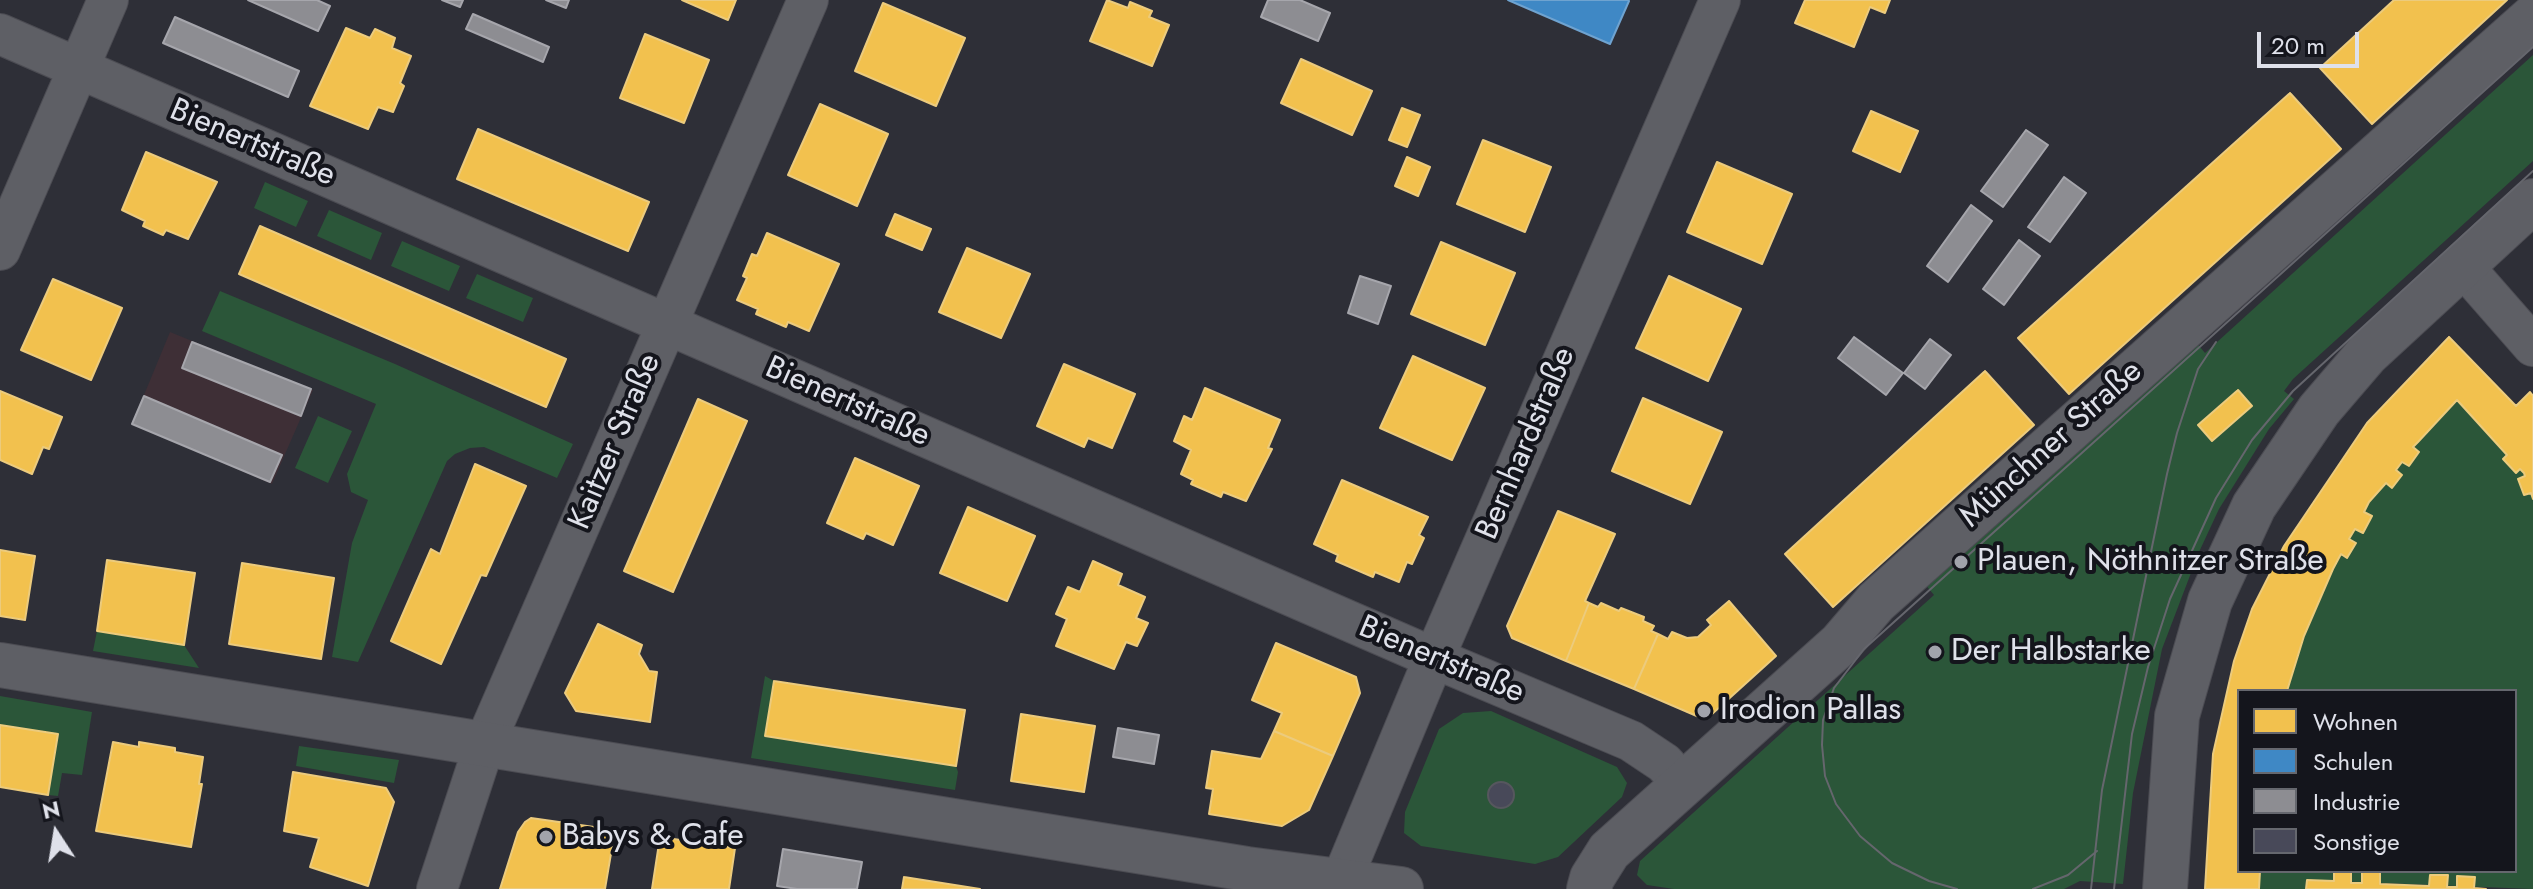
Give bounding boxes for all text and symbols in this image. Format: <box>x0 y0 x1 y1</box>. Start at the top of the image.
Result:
scale bar <box>2261 16 2363 66</box>
text: 20 m <box>2271 28 2325 63</box>
street label: Bienertstraße <box>163 92 341 196</box>
street label: Bernhardstraße <box>1469 342 1585 546</box>
street label: Kaitzer Straße <box>562 348 670 536</box>
street label: Bienertstraße <box>759 350 935 456</box>
street label: Münchner Straße <box>1953 353 2151 537</box>
place label: Plauen, Nöthnitzer Straße <box>1977 543 2324 581</box>
marker: Plauen, Nöthnitzer Straße <box>1952 553 1970 571</box>
street label: Bienertstraße <box>1352 609 1530 713</box>
place label: Der Halbstarke <box>1951 633 2151 671</box>
marker: Der Halbstarke <box>1926 643 1944 661</box>
legend <box>2237 689 2517 873</box>
place label: Irodion Pallas <box>1720 692 1901 730</box>
marker: Irodion Pallas <box>1695 702 1713 720</box>
text: Wohnen <box>2313 704 2398 739</box>
text: Schulen <box>2313 744 2393 779</box>
text: Industrie <box>2313 784 2400 819</box>
text: N <box>39 792 63 827</box>
north arrow <box>16 793 96 873</box>
place label: Babys & Cafe <box>562 818 744 856</box>
text: Sonstige <box>2313 824 2400 859</box>
marker: Babys & Cafe <box>537 828 555 846</box>

